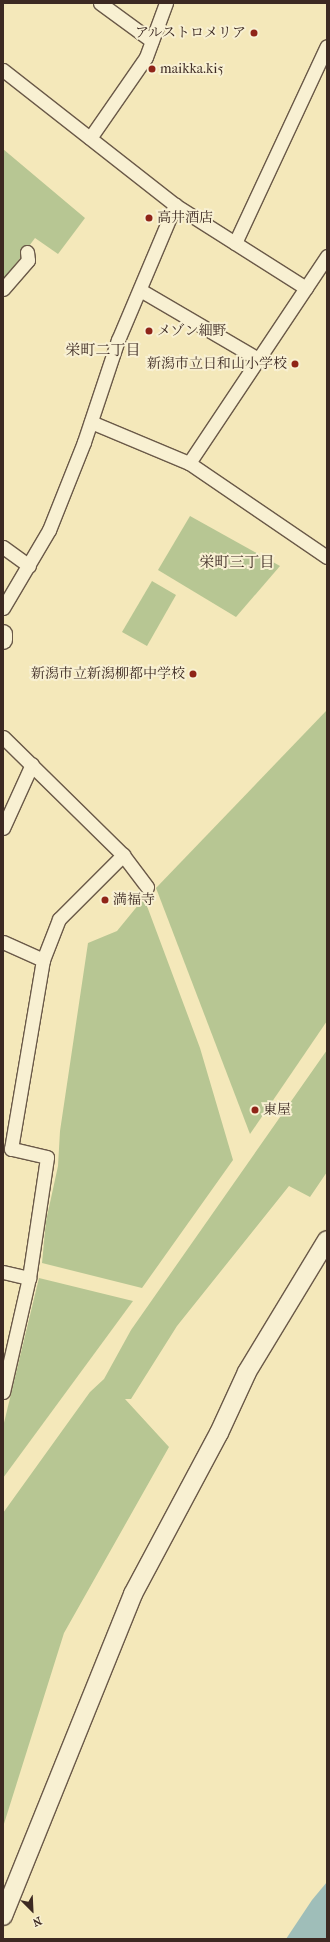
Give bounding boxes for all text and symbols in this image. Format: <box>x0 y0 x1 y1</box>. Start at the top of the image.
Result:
place label: アルストロメリア <box>134 25 246 41</box>
marker: アルストロメリア <box>249 28 259 38</box>
place label: maikka.ki5 <box>160 61 223 77</box>
marker: maikka.ki5 <box>147 64 157 74</box>
place label: 高井酒店 <box>157 210 213 226</box>
marker: 高井酒店 <box>144 213 154 223</box>
place label: メゾン細野 <box>157 323 227 339</box>
marker: メゾン細野 <box>144 326 154 336</box>
district label: 栄町二丁目 <box>66 342 140 360</box>
place label: 新潟市立日和山小学校 <box>147 356 287 372</box>
marker: 新潟市立日和山小学校 <box>290 359 300 369</box>
district label: 栄町三丁目 <box>200 554 274 572</box>
place label: 新潟市立新潟柳都中学校 <box>31 666 185 682</box>
marker: 新潟市立新潟柳都中学校 <box>188 669 198 679</box>
place label: 満福寺 <box>113 892 155 908</box>
marker: 満福寺 <box>100 895 110 905</box>
place label: 東屋 <box>263 1102 291 1118</box>
marker: 東屋 <box>250 1105 260 1115</box>
north arrow <box>12 1890 52 1930</box>
text: N <box>31 1914 44 1929</box>

